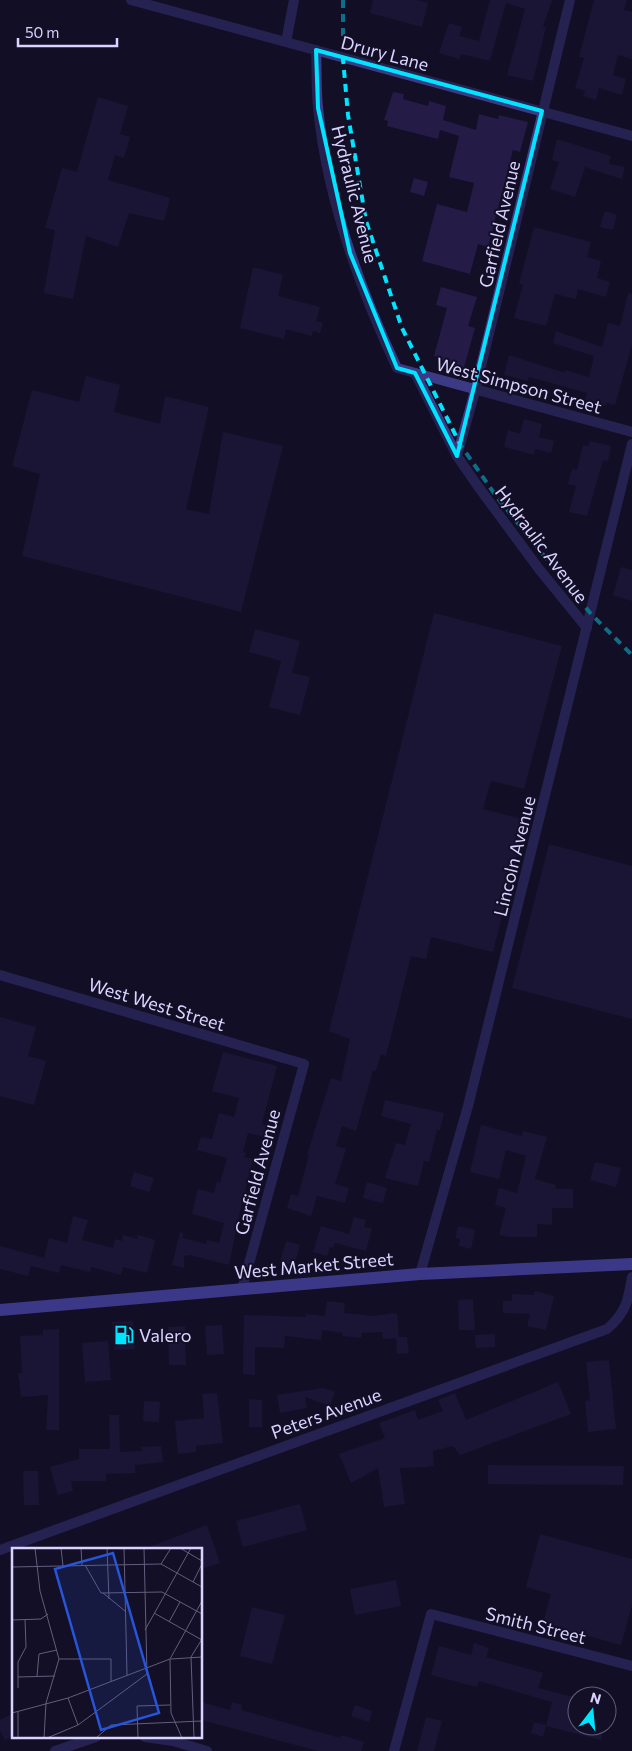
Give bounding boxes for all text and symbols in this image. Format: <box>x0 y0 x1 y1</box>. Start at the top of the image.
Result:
scale bar <box>18 15 116 47</box>
text: 50 m <box>25 23 59 41</box>
street label: Drury Lane <box>339 31 431 75</box>
street label: Hydraulic Avenue <box>327 123 383 265</box>
street label: Garfield Avenue <box>474 158 524 290</box>
street label: West Simpson Street <box>434 352 604 418</box>
street label: Hydraulic Avenue <box>491 481 593 607</box>
street label: Lincoln Avenue <box>488 794 540 918</box>
street label: West West Street <box>86 973 228 1035</box>
street label: Garfield Avenue <box>230 1107 284 1237</box>
street label: West Market Street <box>234 1247 394 1283</box>
fuel station icon: Valero <box>113 1324 135 1346</box>
place label: Valero <box>139 1324 192 1346</box>
street label: Peters Avenue <box>268 1383 384 1443</box>
inset map <box>12 1548 202 1738</box>
street label: Smith Street <box>483 1602 589 1648</box>
north arrow <box>567 1686 617 1736</box>
text: N <box>588 1688 603 1708</box>

